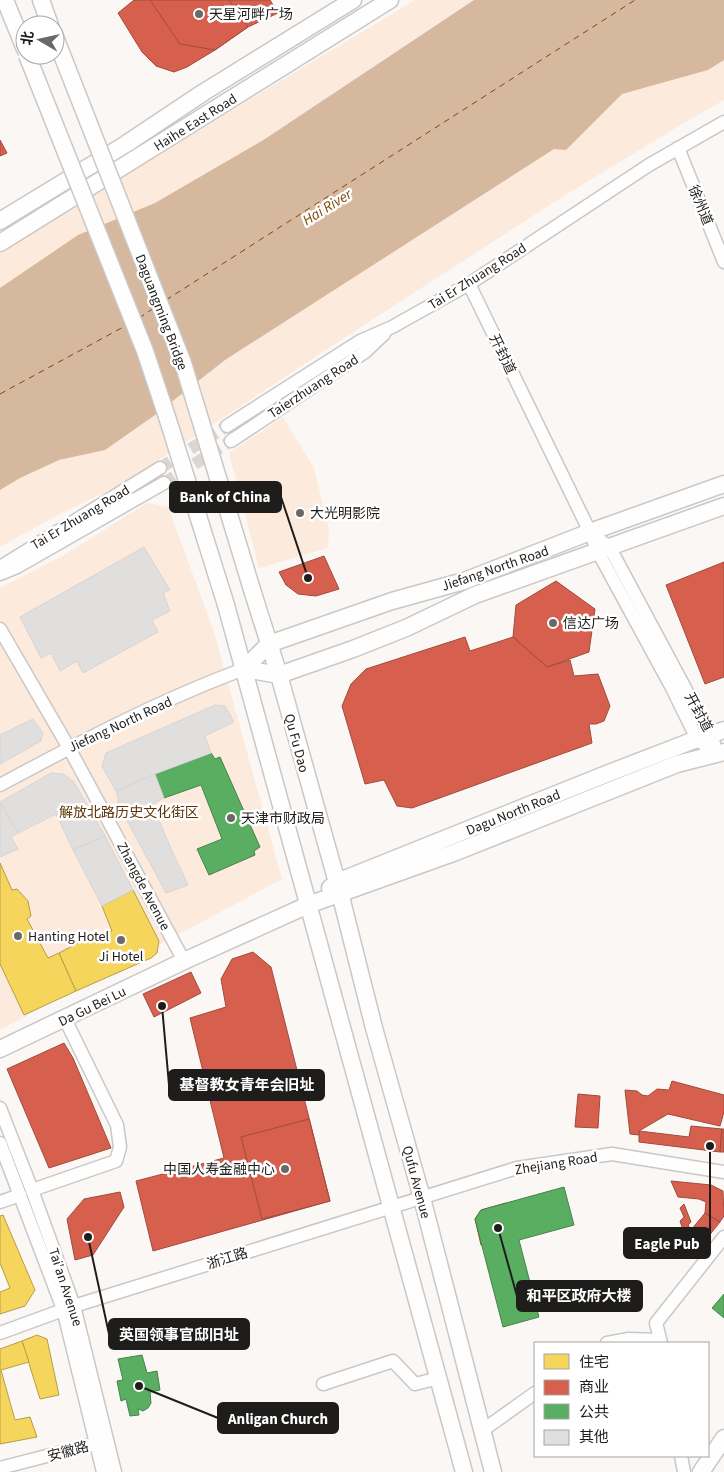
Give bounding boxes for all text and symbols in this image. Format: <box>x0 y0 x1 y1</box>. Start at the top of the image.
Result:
place label: 天星河畔广场 <box>209 5 293 25</box>
marker: 天星河畔广场 <box>193 8 205 20</box>
north arrow <box>15 15 65 65</box>
text: 北 <box>17 30 39 47</box>
street label: Haihe East Road <box>150 89 241 156</box>
street label: 徐州道 <box>683 182 717 229</box>
water label: Hai River <box>298 184 357 231</box>
street label: Tai Er Zhuang Road <box>425 239 530 315</box>
street label: Daguangming Bridge <box>130 251 192 373</box>
street label: 开封道 <box>484 331 520 378</box>
street label: Taierzhuang Road <box>264 350 363 424</box>
street label: Tai Er Zhuang Road <box>27 480 134 555</box>
callout: Bank of China <box>170 482 281 512</box>
text: Bank of China <box>179 487 271 508</box>
place label: 大光明影院 <box>310 504 380 524</box>
marker: 大光明影院 <box>294 507 306 519</box>
street label: Jiefang North Road <box>439 541 552 597</box>
place label: 信达广场 <box>563 614 619 634</box>
marker: 信达广场 <box>547 617 559 629</box>
street label: 开封道 <box>679 689 717 736</box>
street label: Jiefang North Road <box>65 692 175 758</box>
street label: Qu Fu Dao <box>279 712 313 775</box>
street label: Dagu North Road <box>463 785 563 841</box>
park label: 解放北路历史文化街区 <box>59 803 199 823</box>
place label: 天津市财政局 <box>241 809 325 829</box>
marker: 天津市财政局 <box>225 812 237 824</box>
street label: Zhangde Avenue <box>111 839 175 934</box>
place label: Hanting Hotel <box>28 927 109 947</box>
marker: Hanting Hotel <box>12 930 24 942</box>
marker: Ji Hotel <box>115 934 127 946</box>
place label: Ji Hotel <box>99 947 144 967</box>
street label: Da Gu Bei Lu <box>55 982 130 1032</box>
callout: 基督教女青年会旧址 <box>169 1070 324 1100</box>
text: 基督教女青年会旧址 <box>179 1075 315 1096</box>
street label: Qufu Avenue <box>397 1144 435 1221</box>
street label: Zhejiang Road <box>513 1148 599 1180</box>
place label: 中国人寿金融中心 <box>163 1160 275 1180</box>
marker: 中国人寿金融中心 <box>279 1163 291 1175</box>
callout: Eagle Pub <box>624 1228 710 1258</box>
text: Eagle Pub <box>634 1234 700 1255</box>
street label: 浙江路 <box>204 1243 250 1275</box>
street label: Tai'an Avenue <box>43 1246 87 1329</box>
callout: 和平区政府大楼 <box>517 1281 642 1311</box>
text: 和平区政府大楼 <box>526 1286 632 1307</box>
callout: 英国领事官邸旧址 <box>109 1319 249 1349</box>
text: 英国领事官邸旧址 <box>119 1325 239 1346</box>
legend <box>534 1342 709 1457</box>
text: 住宅 <box>579 1352 609 1373</box>
text: 商业 <box>579 1377 609 1398</box>
text: 公共 <box>579 1402 609 1423</box>
callout: Anligan Church <box>218 1403 338 1433</box>
text: Anligan Church <box>227 1409 328 1430</box>
text: 其他 <box>579 1427 609 1448</box>
street label: 安徽路 <box>45 1437 91 1467</box>

